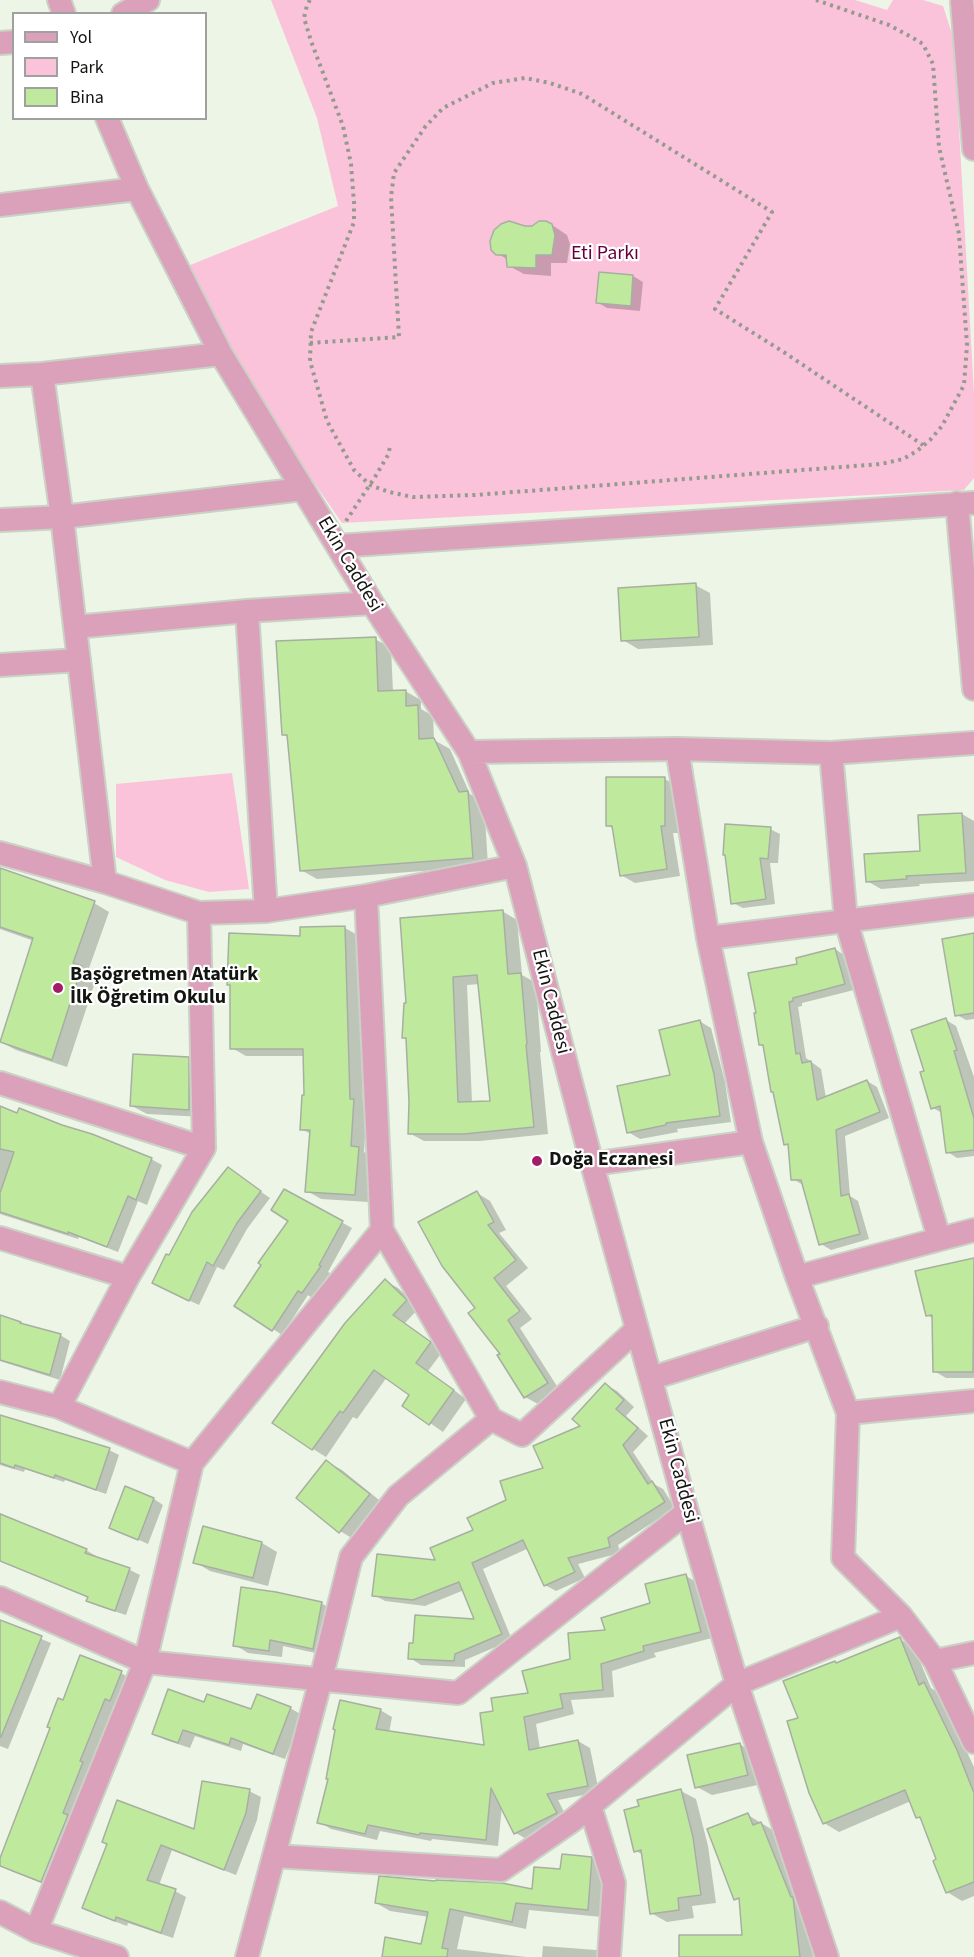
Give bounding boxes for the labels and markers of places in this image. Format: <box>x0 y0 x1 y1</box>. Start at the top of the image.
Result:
place label: Başögretmen Atatürk İlk Öğretim Okulu <box>70 964 258 1011</box>
marker: Başögretmen Atatürk İlk Öğretim Okulu <box>51 981 65 995</box>
place label: Doğa Eczanesi <box>549 1149 673 1173</box>
marker: Doğa Eczanesi <box>530 1154 544 1168</box>

